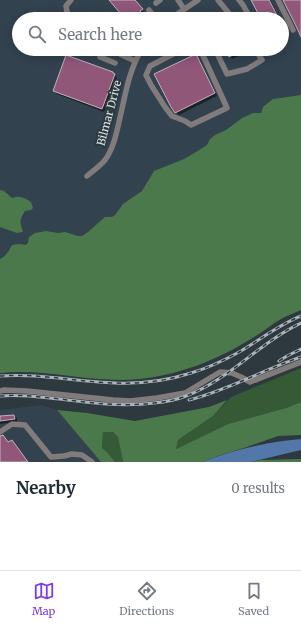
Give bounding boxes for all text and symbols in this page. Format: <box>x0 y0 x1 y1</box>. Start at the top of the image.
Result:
search box <box>12 12 289 56</box>
icon: search <box>26 23 48 45</box>
text: Search here <box>58 25 142 44</box>
street label: Bilmar Drive <box>94 78 125 147</box>
text: Nearby <box>16 477 76 499</box>
text: 0 results <box>231 480 285 497</box>
tab: Map <box>32 580 55 618</box>
tab: Directions <box>119 580 174 618</box>
tab: Saved <box>238 580 269 618</box>

